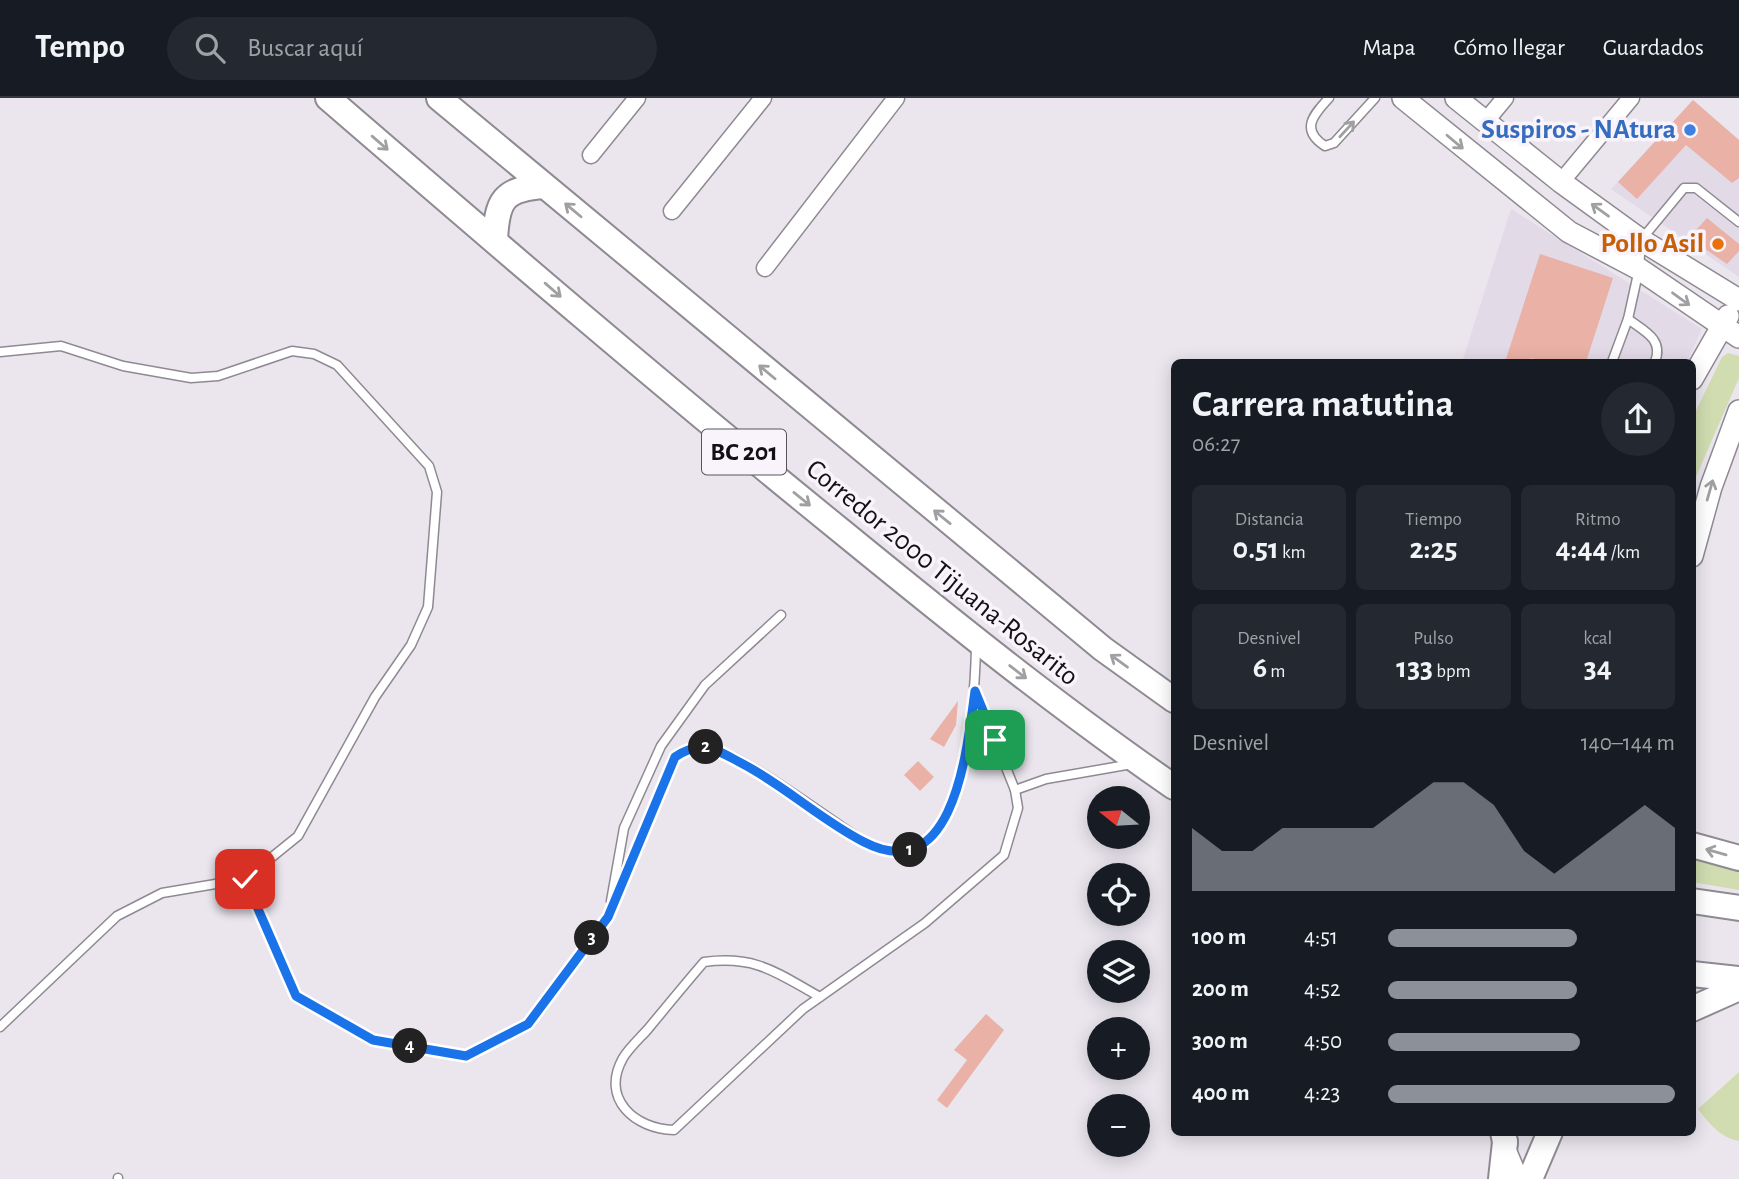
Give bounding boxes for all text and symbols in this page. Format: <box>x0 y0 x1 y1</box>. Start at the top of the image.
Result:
search box <box>167 17 657 80</box>
icon: search <box>191 29 229 67</box>
text: Tempo <box>35 31 125 64</box>
text: Buscar aquí <box>247 35 363 61</box>
text: Mapa <box>1362 36 1416 60</box>
text: Cómo llegar <box>1454 36 1565 60</box>
text: Guardados <box>1603 36 1704 60</box>
place label: Suspiros - NAtura <box>1481 116 1676 144</box>
one-way arrow <box>1339 120 1355 138</box>
marker: Suspiros - NAtura <box>1682 122 1698 138</box>
one-way arrow <box>1445 134 1463 150</box>
one-way arrow <box>370 135 388 151</box>
one-way arrow <box>565 203 583 218</box>
one-way arrow <box>1591 203 1610 217</box>
place label: Pollo Asil <box>1601 230 1704 258</box>
marker: Pollo Asil <box>1710 236 1726 252</box>
one-way arrow <box>543 282 561 298</box>
one-way arrow <box>1671 292 1690 306</box>
one-way arrow <box>758 364 776 380</box>
button: share <box>1601 382 1675 456</box>
text: Carrera matutina <box>1192 386 1454 424</box>
road number: BC 201 <box>702 430 786 474</box>
text: 06:27 <box>1192 433 1240 456</box>
street label: Corredor 2000 Tijuana-Rosarito <box>801 455 1083 691</box>
one-way arrow <box>1704 479 1717 502</box>
one-way arrow <box>793 492 811 507</box>
one-way arrow <box>934 509 952 525</box>
text: Distancia <box>1235 510 1304 529</box>
text: Tiempo <box>1405 510 1462 529</box>
text: Ritmo <box>1575 510 1621 529</box>
text: 0.51 <box>1233 534 1279 564</box>
text: 2:25 <box>1409 534 1458 564</box>
text: 4:44 <box>1556 534 1608 564</box>
text: km <box>1279 543 1306 562</box>
text: /km <box>1608 543 1640 562</box>
text: Desnivel <box>1237 629 1301 648</box>
text: Pulso <box>1413 629 1454 648</box>
text: kcal <box>1583 629 1612 648</box>
one-way arrow <box>1110 653 1129 668</box>
text: 6 <box>1253 653 1267 683</box>
text: 133 <box>1396 653 1433 683</box>
text: 34 <box>1584 653 1612 683</box>
text: m <box>1267 662 1286 681</box>
text: bpm <box>1433 662 1471 681</box>
one-way arrow <box>1008 665 1026 680</box>
pin <box>965 710 1025 770</box>
icon: arrive <box>976 721 1014 759</box>
pin: 2 <box>688 730 724 764</box>
text: Desnivel <box>1192 732 1269 755</box>
text: 140–144 m <box>1581 732 1675 755</box>
text: 2 <box>701 737 710 756</box>
north arrow <box>1087 786 1150 849</box>
map controls <box>1087 786 1150 1157</box>
pin: 1 <box>892 832 928 868</box>
text: 1 <box>906 840 913 859</box>
one-way arrow <box>1705 845 1727 858</box>
pin <box>215 849 275 909</box>
icon: check <box>226 860 264 898</box>
button: locate <box>1087 863 1150 926</box>
pin: 3 <box>574 920 610 956</box>
text: 100 m <box>1192 926 1246 949</box>
text: 4:51 <box>1304 926 1338 949</box>
text: 3 <box>587 928 596 947</box>
button: layers <box>1087 940 1150 1003</box>
text: 200 m <box>1192 978 1249 1001</box>
text: 4:52 <box>1304 978 1340 1001</box>
button: + <box>1087 1017 1150 1080</box>
pin: 4 <box>392 1028 428 1063</box>
text: 300 m <box>1192 1030 1248 1053</box>
text: 4:50 <box>1304 1030 1342 1053</box>
text: 4 <box>405 1036 414 1055</box>
text: 400 m <box>1192 1082 1250 1105</box>
text: 4:23 <box>1304 1082 1340 1105</box>
button: − <box>1087 1094 1150 1157</box>

